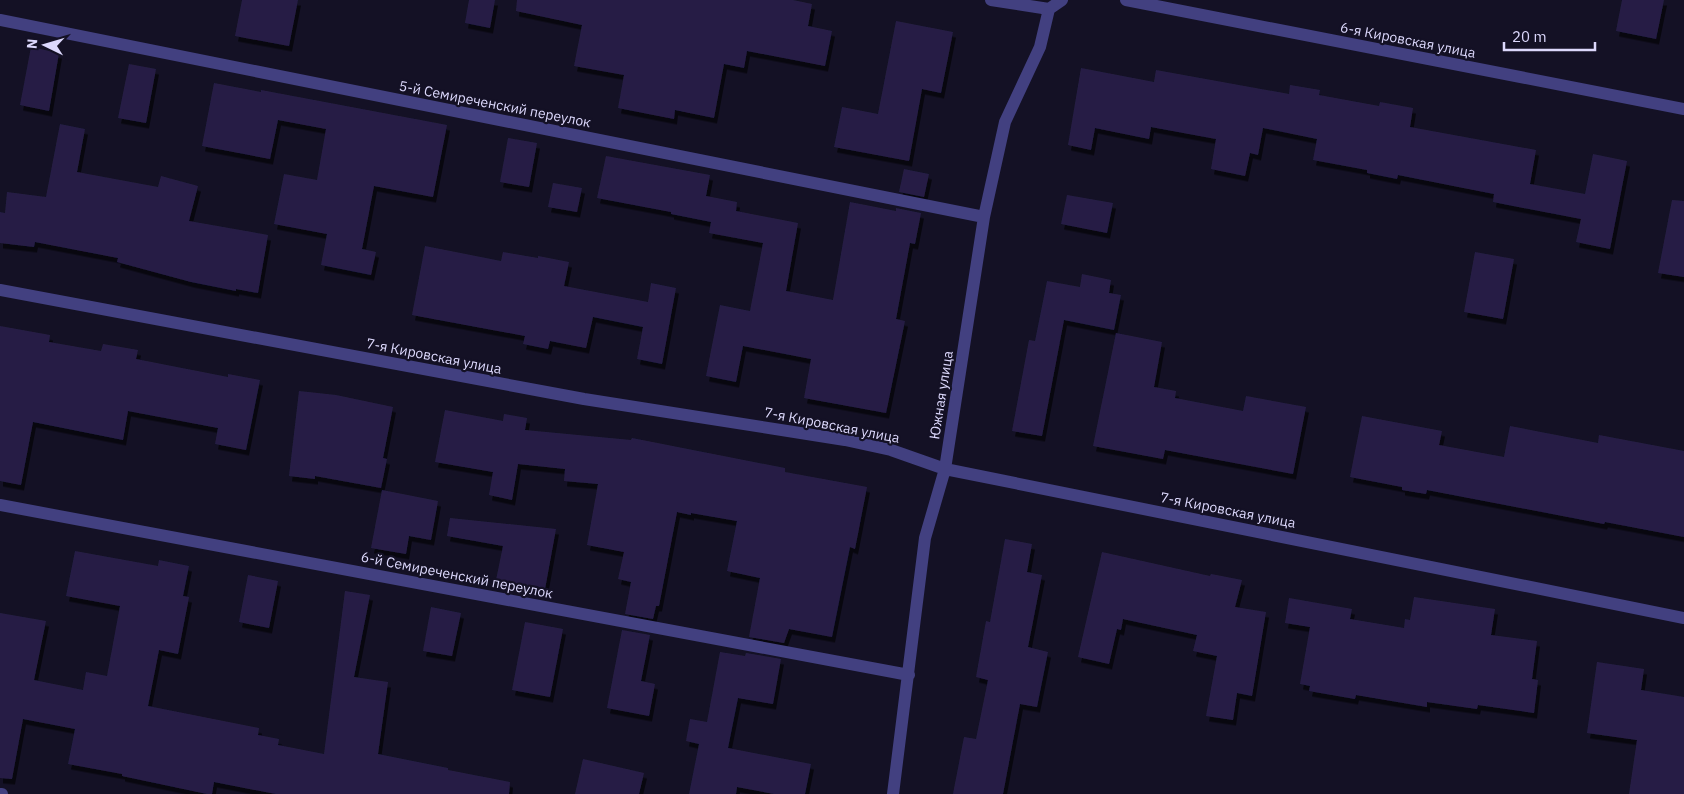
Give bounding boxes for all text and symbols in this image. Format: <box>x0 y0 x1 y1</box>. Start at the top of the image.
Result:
street label: 6-я Кировская улица <box>1339 18 1478 62</box>
north arrow <box>20 20 70 70</box>
scale bar <box>1504 20 1595 52</box>
text: 20 m <box>1512 27 1547 46</box>
text: N <box>23 38 41 50</box>
street label: 5-й Семиреченский переулок <box>397 77 593 132</box>
street label: 7-я Кировская улица <box>365 334 504 378</box>
street label: Южная улица <box>925 349 957 441</box>
street label: 7-я Кировская улица <box>763 403 902 447</box>
street label: 7-я Кировская улица <box>1159 488 1298 532</box>
street label: 6-й Семиреченский переулок <box>359 548 555 603</box>

